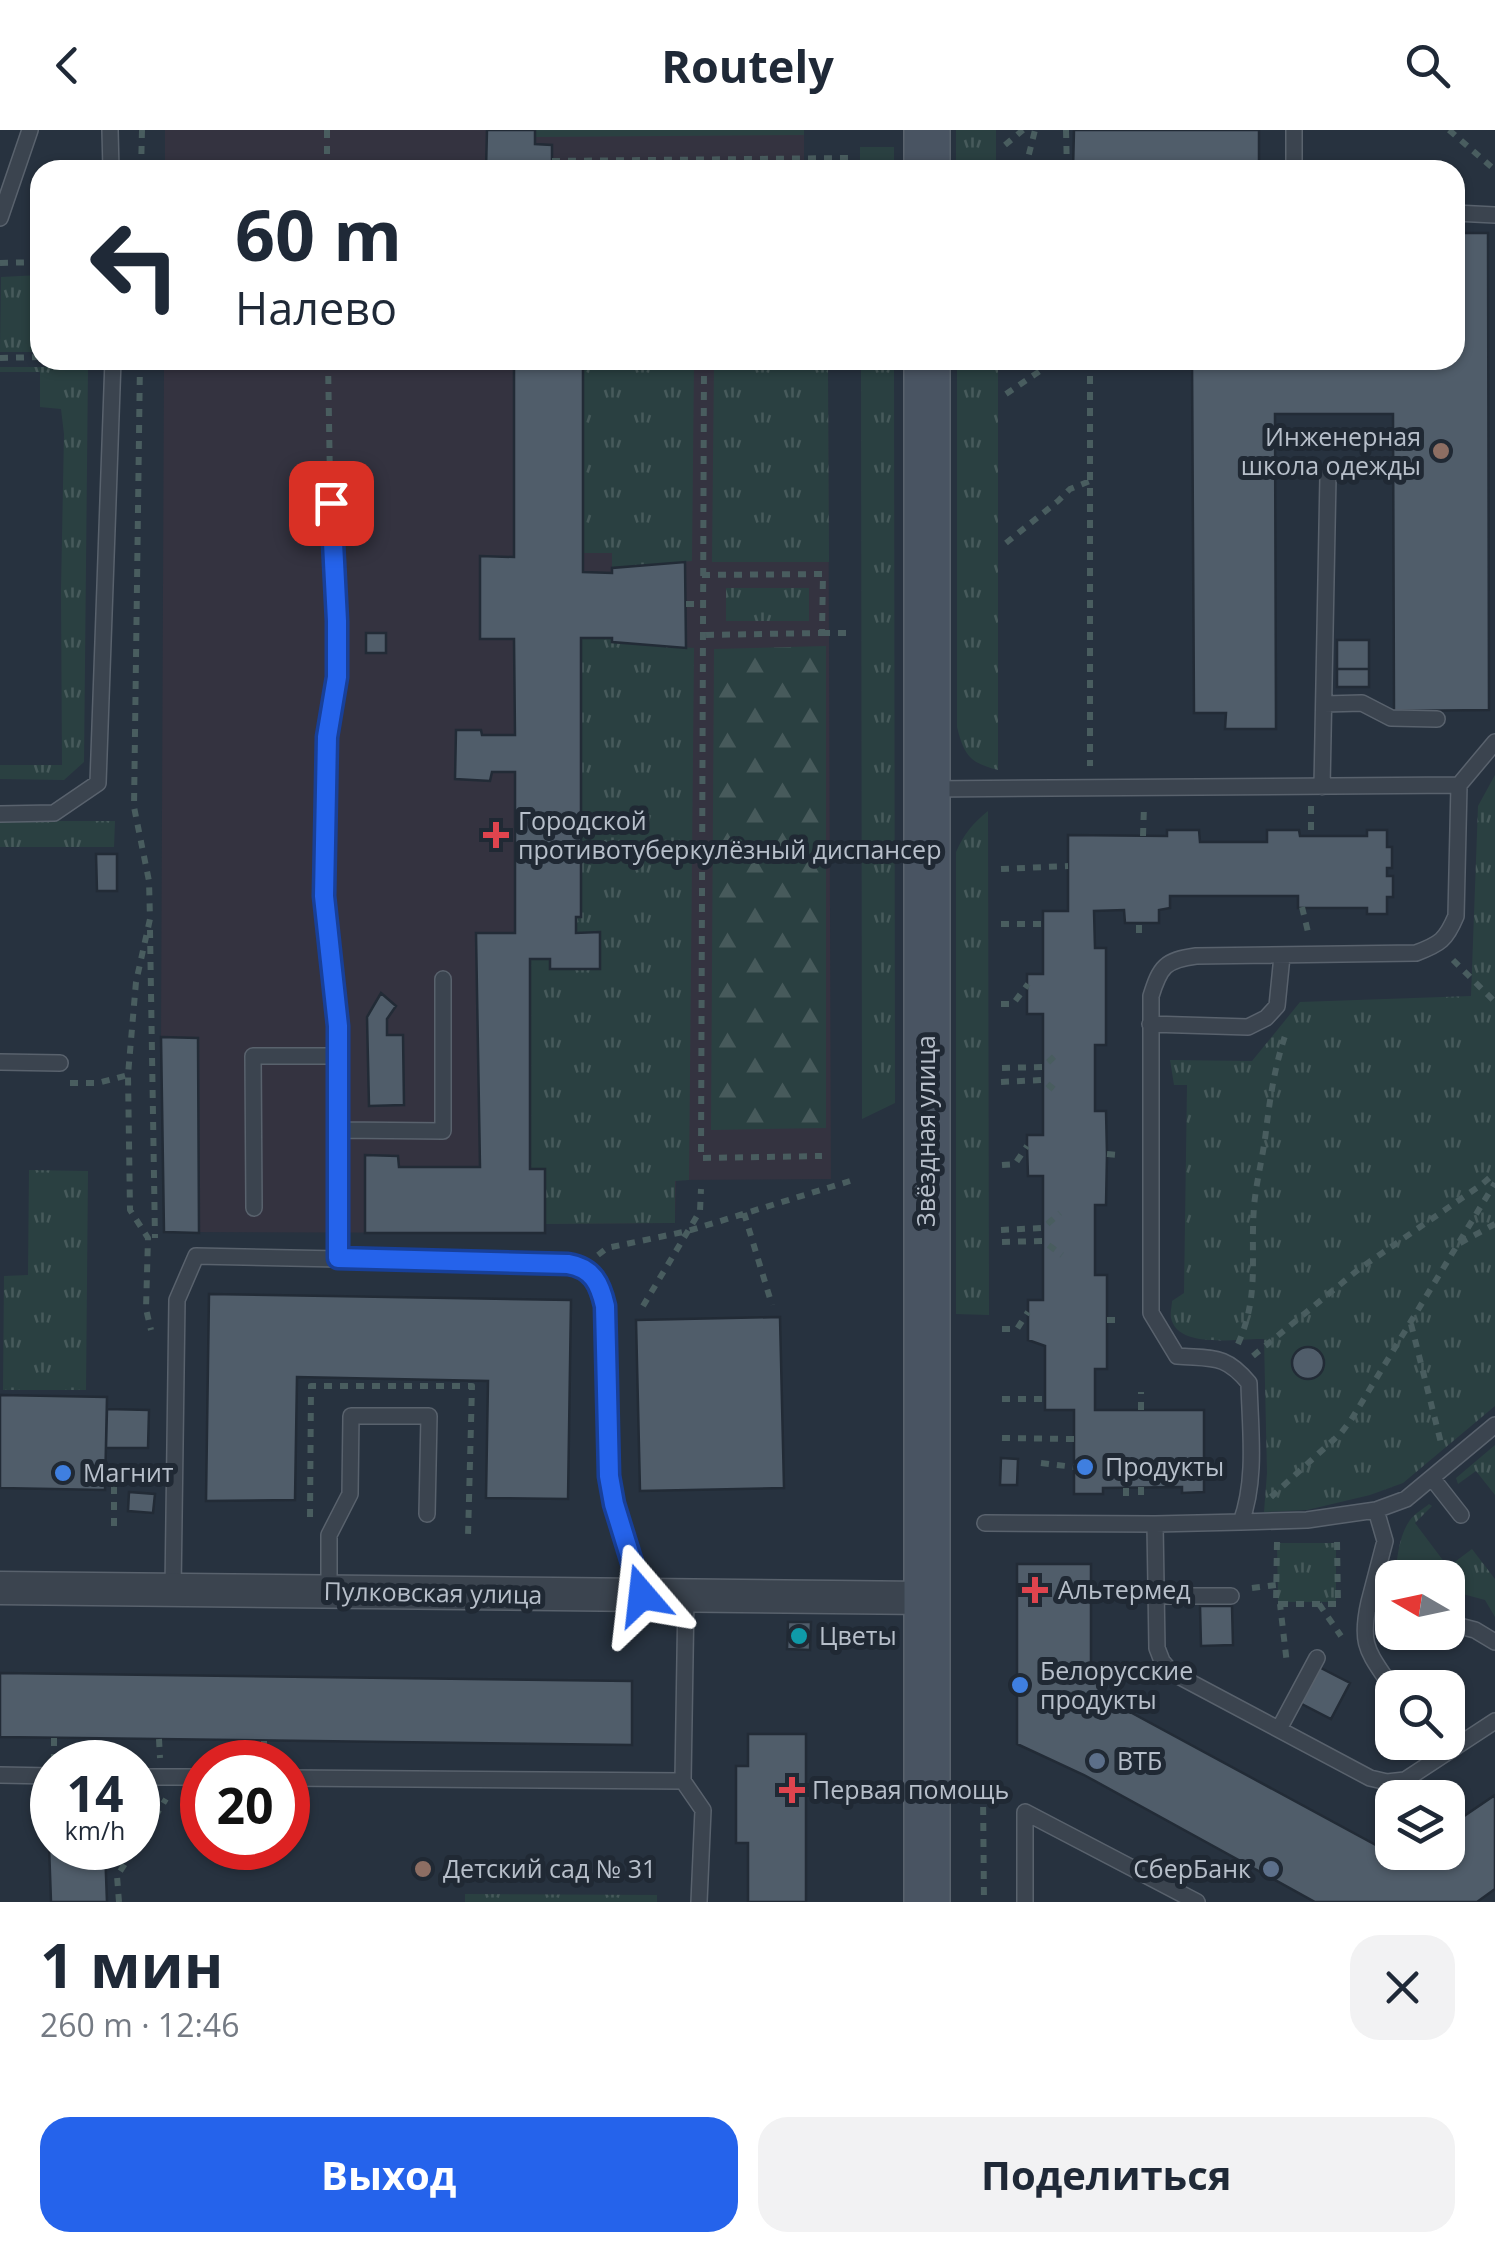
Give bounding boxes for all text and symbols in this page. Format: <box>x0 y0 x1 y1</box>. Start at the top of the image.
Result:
text: Routely <box>661 35 834 96</box>
icon: back <box>40 38 95 93</box>
icon: search <box>1400 38 1455 93</box>
text: 60 m <box>235 186 402 282</box>
icon: left <box>70 200 200 330</box>
text: Налево <box>235 277 397 338</box>
place label: Инженерная школа одежды <box>1241 419 1421 482</box>
marker: Инженерная школа одежды <box>1430 440 1452 462</box>
pin <box>289 461 374 546</box>
icon: arrive <box>304 476 359 531</box>
place label: Городской противотуберкулёзный диспансер <box>518 803 941 866</box>
marker: Городской противотуберкулёзный диспансер <box>483 822 509 848</box>
street label: Звёздная улица <box>908 1035 942 1227</box>
place label: Продукты <box>1105 1449 1224 1483</box>
place label: Магнит <box>83 1455 174 1489</box>
marker: Продукты <box>1074 1456 1096 1478</box>
marker: Магнит <box>52 1462 74 1484</box>
position arrow <box>590 1543 694 1647</box>
north arrow <box>1375 1560 1465 1650</box>
map controls <box>1375 1560 1465 1870</box>
place label: Альтермед <box>1058 1572 1191 1606</box>
street label: Пулковская улица <box>323 1573 543 1611</box>
marker: Альтермед <box>1022 1577 1048 1603</box>
place label: Цветы <box>819 1618 897 1652</box>
marker: Цветы <box>788 1625 810 1647</box>
place label: Белорусские продукты <box>1040 1653 1193 1716</box>
button: search <box>1375 1670 1465 1760</box>
marker: Белорусские продукты <box>1009 1674 1031 1696</box>
speed limit sign: 20 <box>180 1740 310 1870</box>
place label: ВТБ <box>1117 1743 1162 1777</box>
marker: ВТБ <box>1086 1750 1108 1772</box>
text: 14 <box>66 1759 124 1827</box>
place label: Первая помощь <box>812 1772 1009 1806</box>
marker: Первая помощь <box>781 1779 803 1801</box>
button: layers <box>1375 1780 1465 1870</box>
text: km/h <box>65 1813 125 1847</box>
place label: Детский сад № 31 <box>443 1851 656 1885</box>
place label: СберБанк <box>1133 1851 1251 1885</box>
marker: Детский сад № 31 <box>412 1858 434 1880</box>
marker: СберБанк <box>1260 1858 1282 1880</box>
text: 1 мин <box>40 1924 224 2006</box>
button: close <box>1350 1935 1455 2040</box>
text: 260 m · 12:46 <box>40 2003 239 2046</box>
button: Выход <box>40 2117 738 2232</box>
button: Поделиться <box>758 2117 1455 2232</box>

